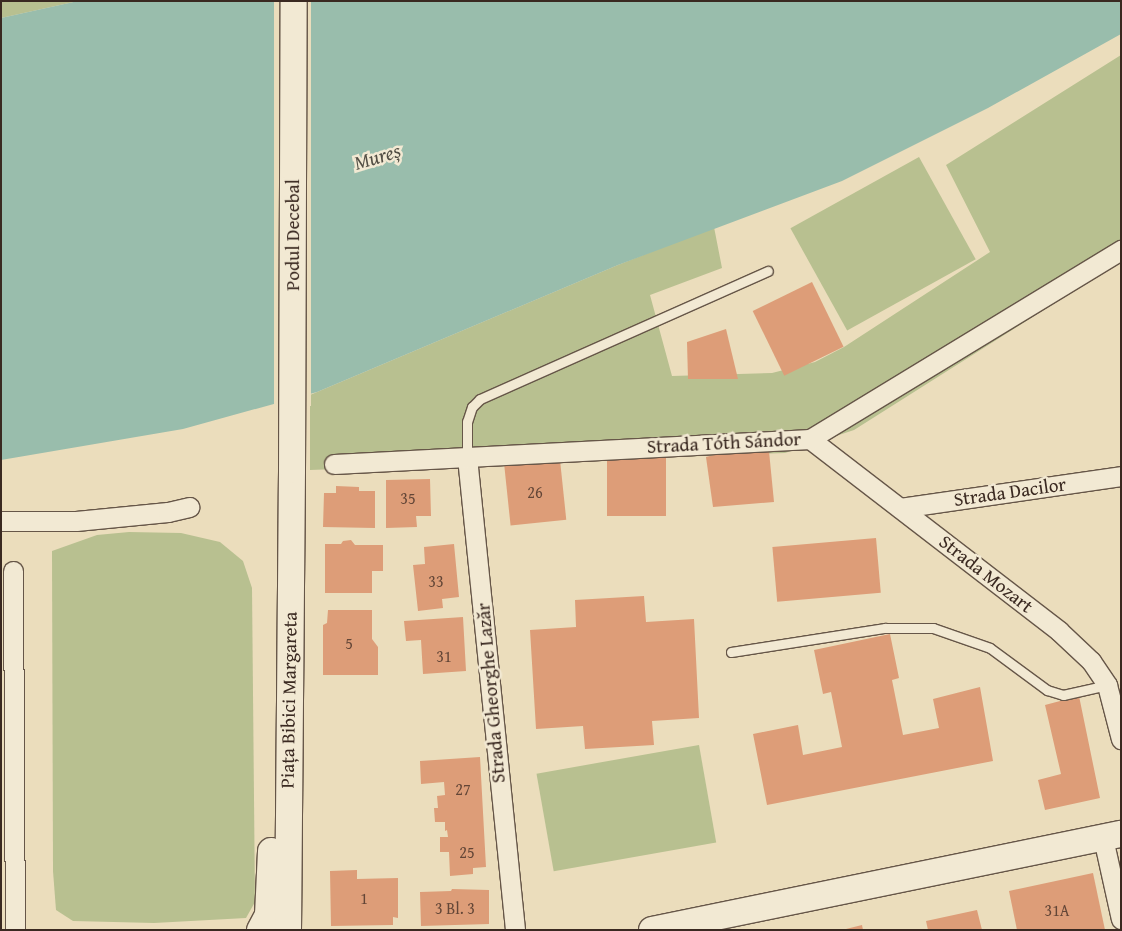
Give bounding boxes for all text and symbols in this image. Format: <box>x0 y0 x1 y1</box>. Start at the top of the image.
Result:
water label: Mureș <box>351 138 403 174</box>
street label: Podul Decebal <box>282 179 304 291</box>
street label: Strada Tóth Sándor <box>646 428 802 458</box>
street label: Strada Dacilor <box>952 473 1068 511</box>
house number: 26 <box>527 482 543 502</box>
house number: 35 <box>400 488 416 508</box>
street label: Strada Mozart <box>934 530 1038 618</box>
house number: 33 <box>428 571 444 591</box>
street label: Strada Gheorghe Lazăr <box>472 602 510 784</box>
street label: Piața Bibici Margareta <box>276 612 302 788</box>
house number: 5 <box>345 633 353 653</box>
house number: 31 <box>436 646 452 666</box>
house number: 27 <box>455 779 471 799</box>
house number: 25 <box>459 842 475 862</box>
house number: 1 <box>360 888 368 908</box>
house number: 3 Bl. 3 <box>435 898 475 918</box>
house number: 31A <box>1044 900 1070 920</box>

